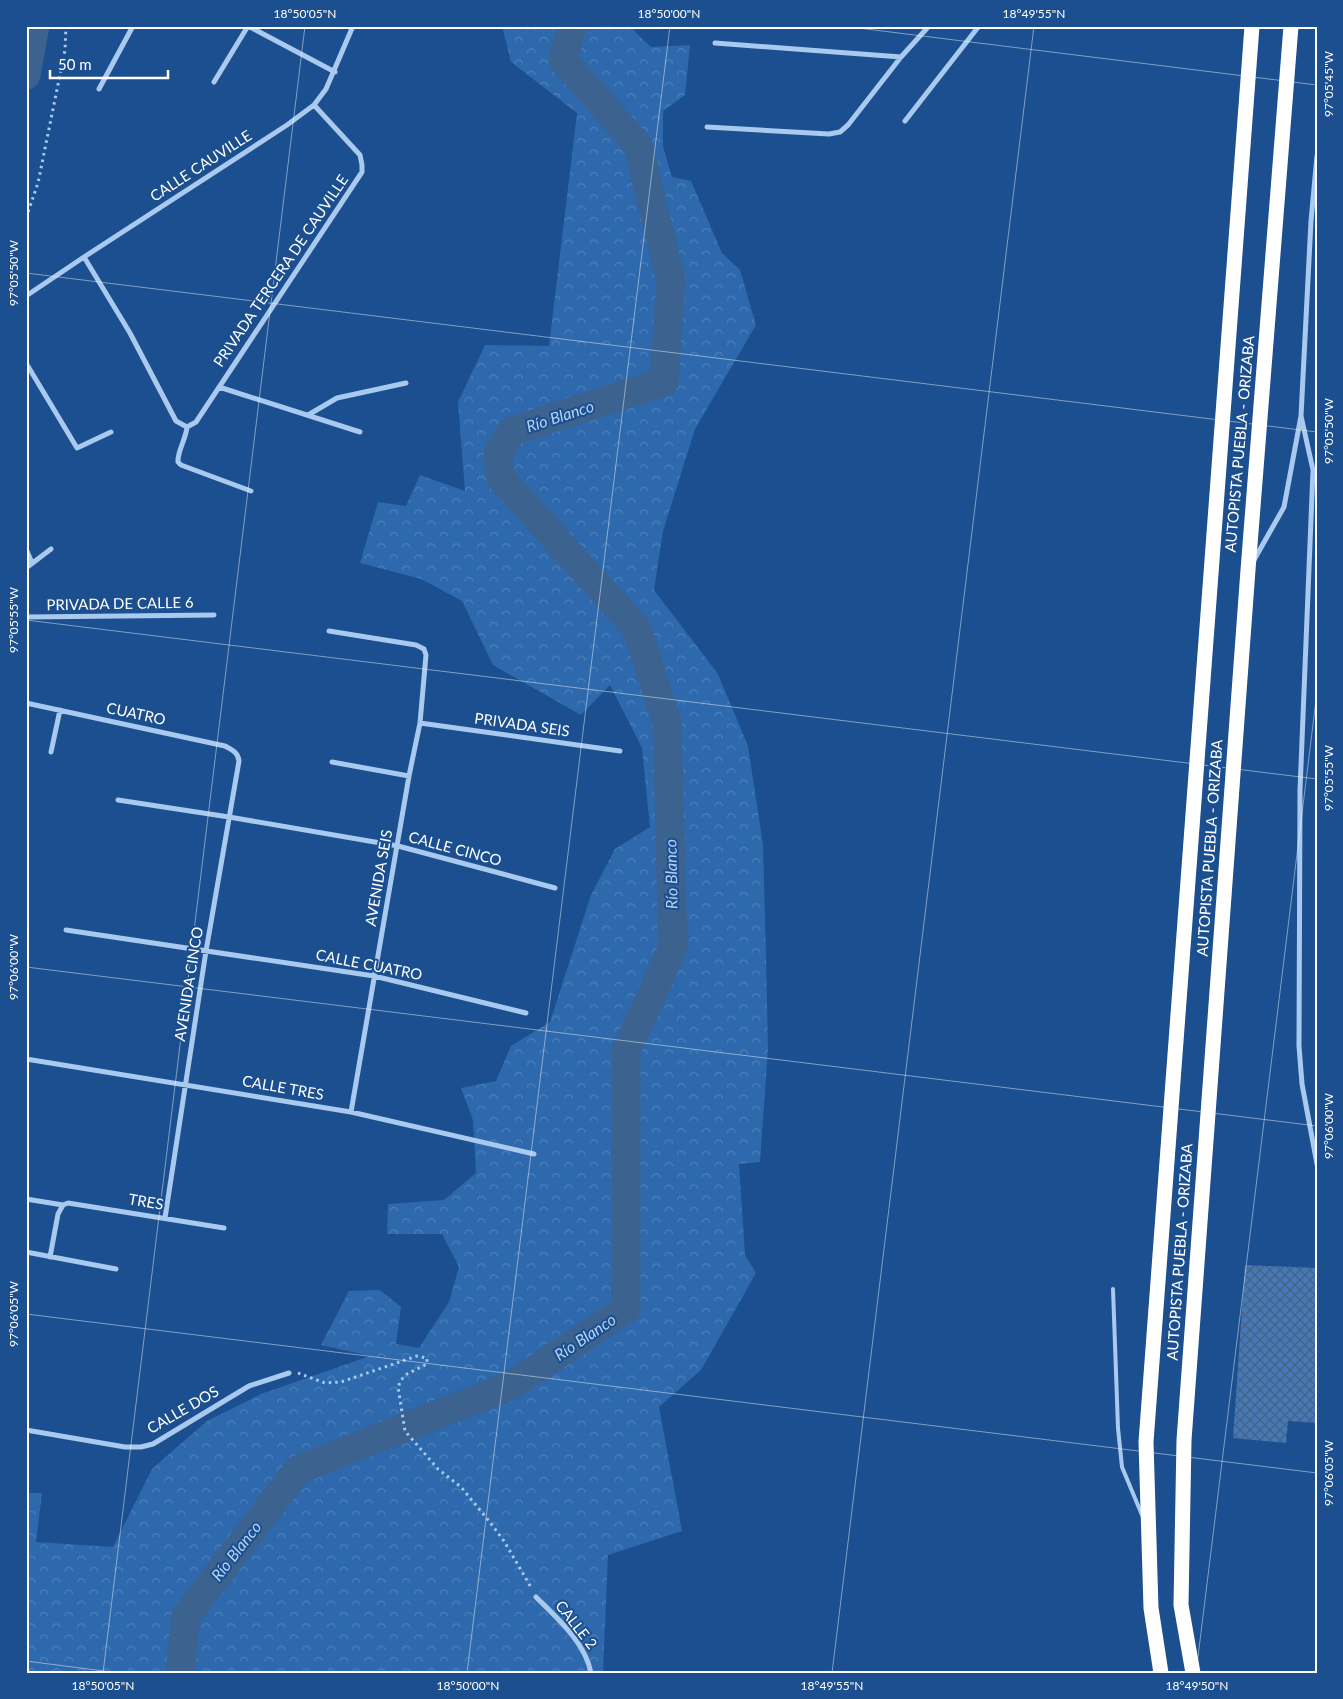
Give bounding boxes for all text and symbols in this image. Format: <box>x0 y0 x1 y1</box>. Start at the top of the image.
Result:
text: 18°50'05"N <box>274 6 336 21</box>
text: 18°50'00"N <box>638 6 700 21</box>
text: 18°49'55"N <box>1003 6 1065 21</box>
scale bar <box>50 48 168 80</box>
text: 97°05'45"W <box>1321 50 1336 117</box>
text: 50 m <box>58 55 92 73</box>
street label: CALLE CAUVILLE <box>146 126 255 205</box>
street label: PRIVADA TERCERA DE CAUVILLE <box>209 171 351 370</box>
text: 97°05'50"W <box>6 239 21 306</box>
street label: AUTOPISTA PUEBLA - ORIZABA <box>1221 334 1258 553</box>
water label: Río Blanco <box>524 396 596 435</box>
text: 97°05'50"W <box>1321 397 1336 464</box>
text: 97°05'55"W <box>6 586 21 653</box>
street label: PRIVADA DE CALLE 6 <box>46 593 194 613</box>
street label: CUATRO <box>105 698 167 728</box>
street label: PRIVADA SEIS <box>473 708 571 740</box>
street label: AUTOPISTA PUEBLA - ORIZABA <box>1192 738 1226 957</box>
text: 97°05'55"W <box>1321 744 1336 811</box>
street label: CALLE CINCO <box>407 827 504 869</box>
street label: AVENIDA SEIS <box>361 828 395 927</box>
water label: Río Blanco <box>660 839 681 909</box>
street label: AVENIDA CINCO <box>170 925 206 1042</box>
text: 97°06'00"W <box>6 933 21 1000</box>
street label: CALLE CUATRO <box>314 945 424 983</box>
street label: CALLE TRES <box>241 1071 325 1103</box>
text: 97°06'00"W <box>1321 1092 1336 1159</box>
street label: AUTOPISTA PUEBLA - ORIZABA <box>1162 1142 1196 1361</box>
street label: TRES <box>127 1189 165 1213</box>
text: 97°06'05"W <box>6 1280 21 1347</box>
water label: Río Blanco <box>550 1309 619 1364</box>
street label: CALLE DOS <box>144 1381 221 1437</box>
text: 97°06'05"W <box>1321 1439 1336 1506</box>
water label: Río Blanco <box>207 1517 265 1584</box>
street label: CALLE 2 <box>552 1596 601 1652</box>
text: 18°50'05"N <box>72 1678 134 1693</box>
text: 18°50'00"N <box>437 1678 499 1693</box>
text: 18°49'55"N <box>801 1678 863 1693</box>
text: 18°49'50"N <box>1166 1678 1228 1693</box>

